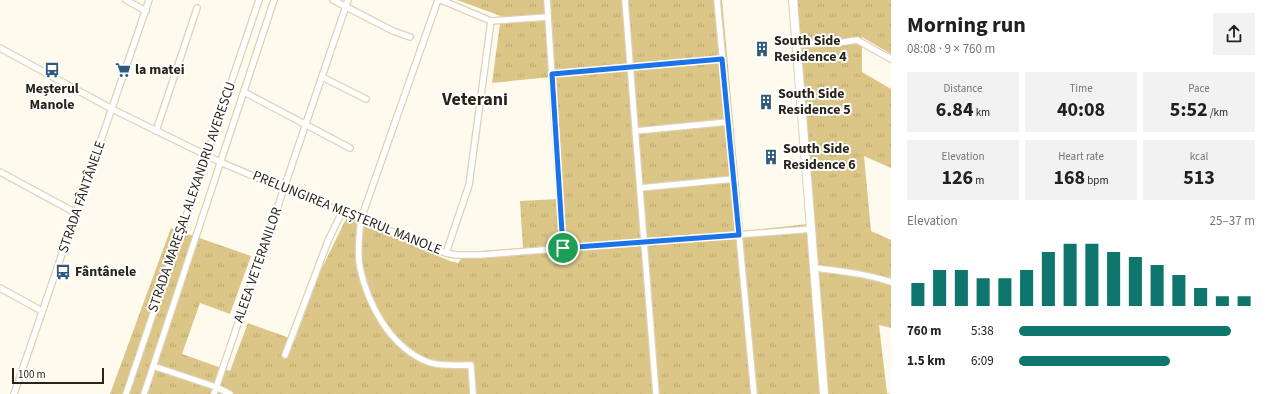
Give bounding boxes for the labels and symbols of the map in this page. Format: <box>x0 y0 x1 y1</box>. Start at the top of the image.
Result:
place label: South Side Residence 4 <box>774 31 847 67</box>
building icon: South Side Residence 4 <box>753 40 771 58</box>
place label: la matei <box>135 60 185 80</box>
bus stop icon: Meșterul Manole <box>43 61 61 79</box>
supermarket icon: la matei <box>114 61 132 79</box>
place label: Meșterul Manole <box>25 79 79 115</box>
street label: STRADA MAREȘAL ALEXANDRU AVERESCU <box>143 79 241 315</box>
place label: South Side Residence 5 <box>778 84 851 120</box>
district label: Veterani <box>441 87 508 112</box>
building icon: South Side Residence 5 <box>757 93 775 111</box>
street label: STRADA FÂNTÂNELE <box>53 138 111 256</box>
place label: South Side Residence 6 <box>783 139 856 175</box>
building icon: South Side Residence 6 <box>762 148 780 166</box>
street label: PRELUNGIREA MEȘTERUL MANOLE <box>249 166 445 260</box>
street label: ALEEA VETERANILOR <box>229 205 287 325</box>
pin <box>546 231 580 265</box>
place label: Fântânele <box>75 262 136 282</box>
bus stop icon: Fântânele <box>54 263 72 281</box>
scale bar <box>12 366 104 385</box>

